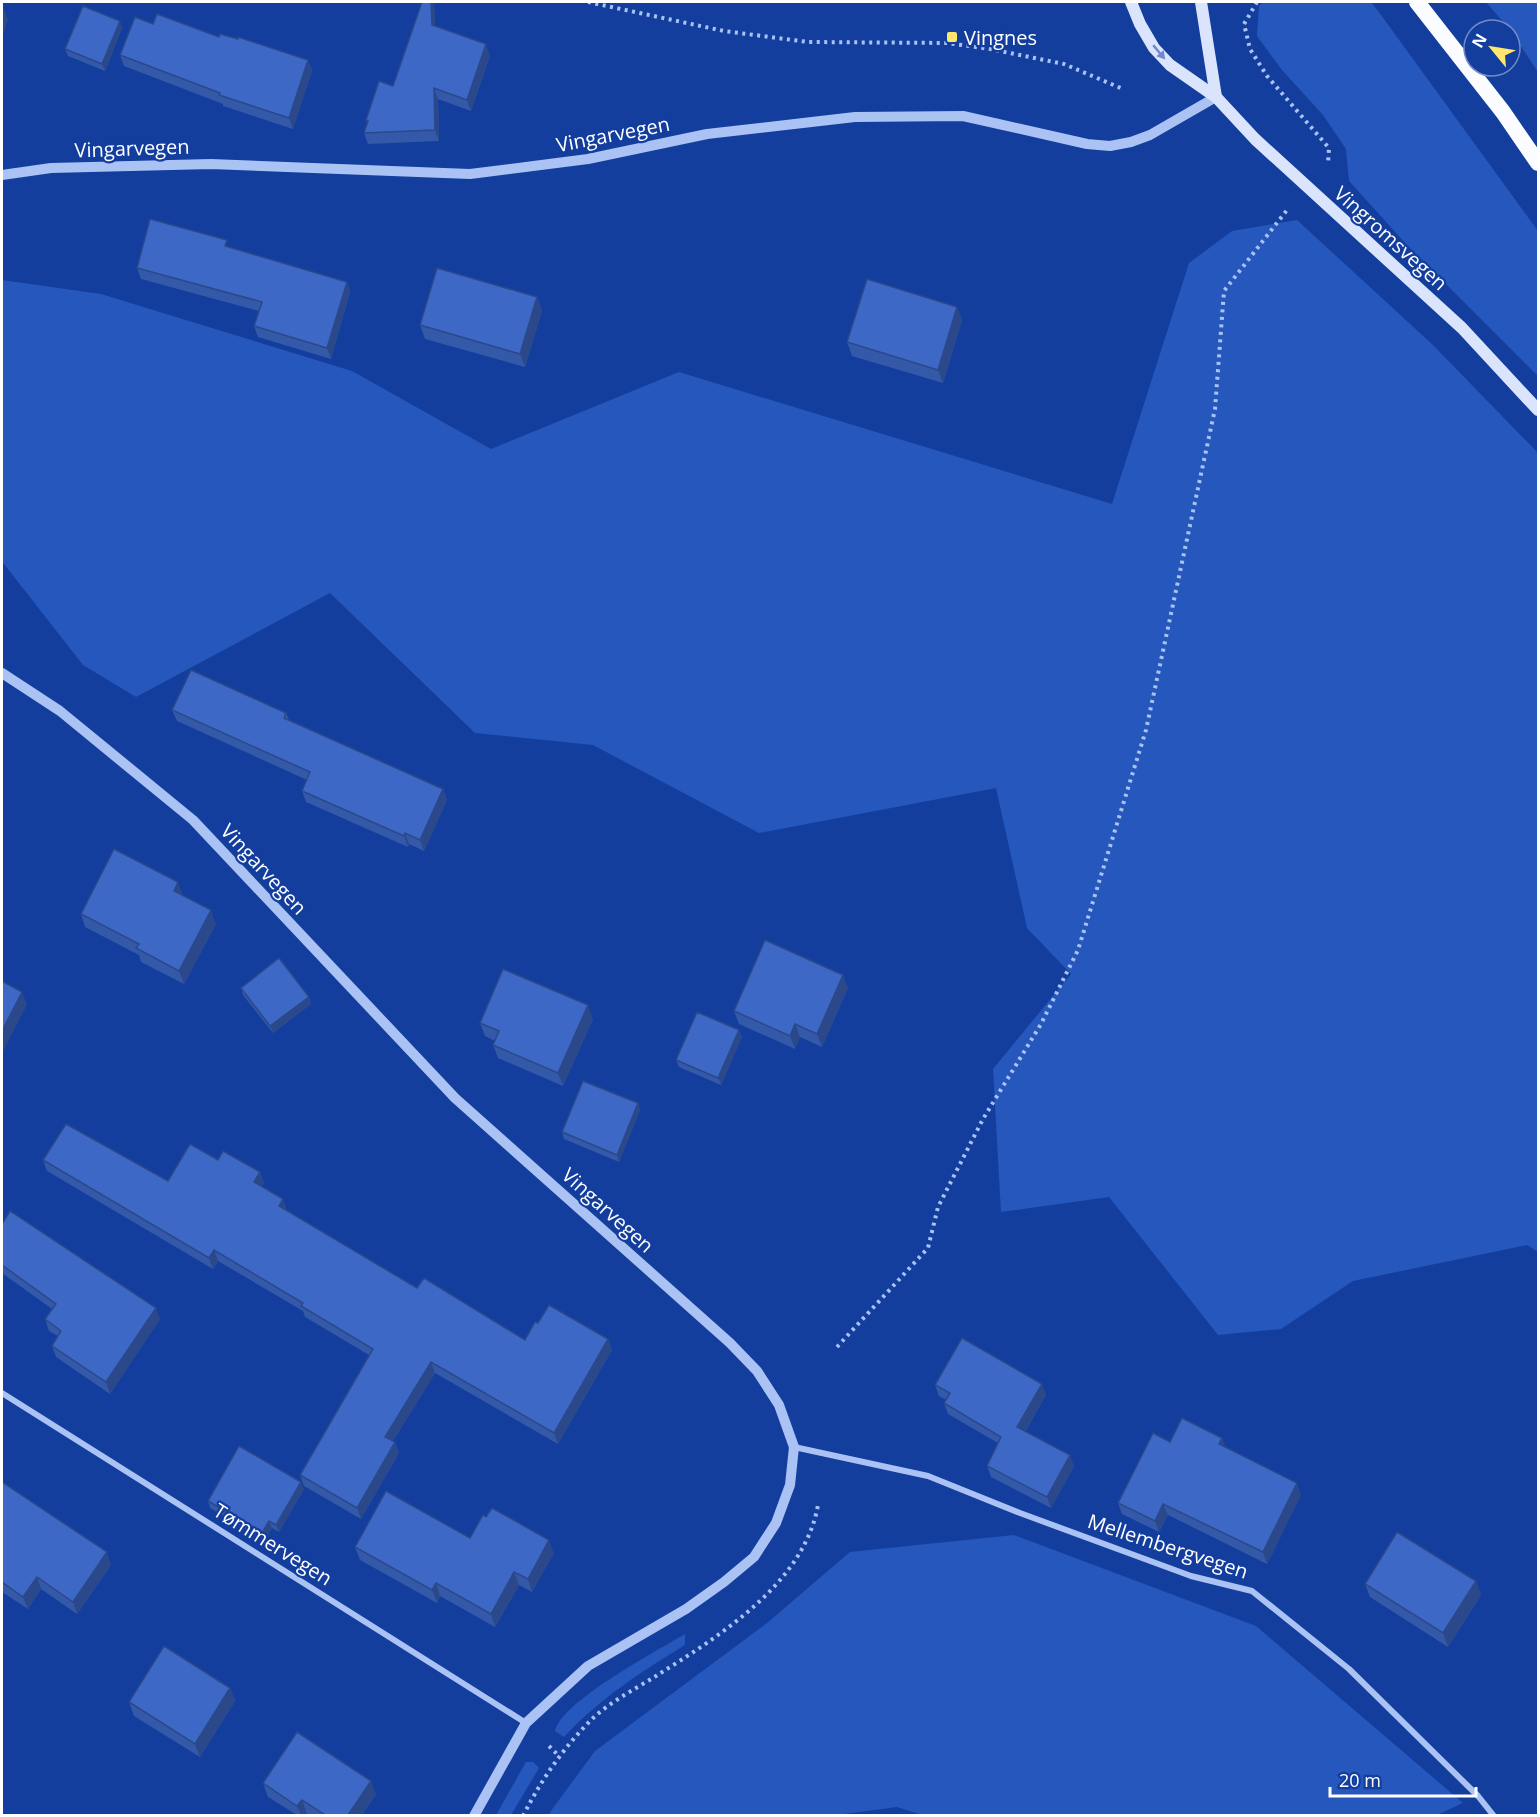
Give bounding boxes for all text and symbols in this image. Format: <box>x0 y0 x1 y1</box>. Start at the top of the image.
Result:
north arrow <box>1462 18 1522 78</box>
place label: Vingnes <box>964 24 1037 51</box>
text: N <box>1466 29 1492 52</box>
marker: Vingnes <box>945 30 959 44</box>
one-way arrow <box>1152 44 1165 59</box>
street label: Vingarvegen <box>554 110 672 158</box>
street label: Vingarvegen <box>74 133 190 163</box>
street label: Vingromsvegen <box>1328 180 1454 296</box>
street label: Vingarvegen <box>215 818 313 920</box>
street label: Vingarvegen <box>556 1162 660 1258</box>
street label: Tømmervegen <box>209 1497 337 1591</box>
street label: Mellembergvegen <box>1084 1507 1252 1585</box>
scale bar <box>1330 1760 1476 1798</box>
text: 20 m <box>1339 1768 1381 1792</box>

